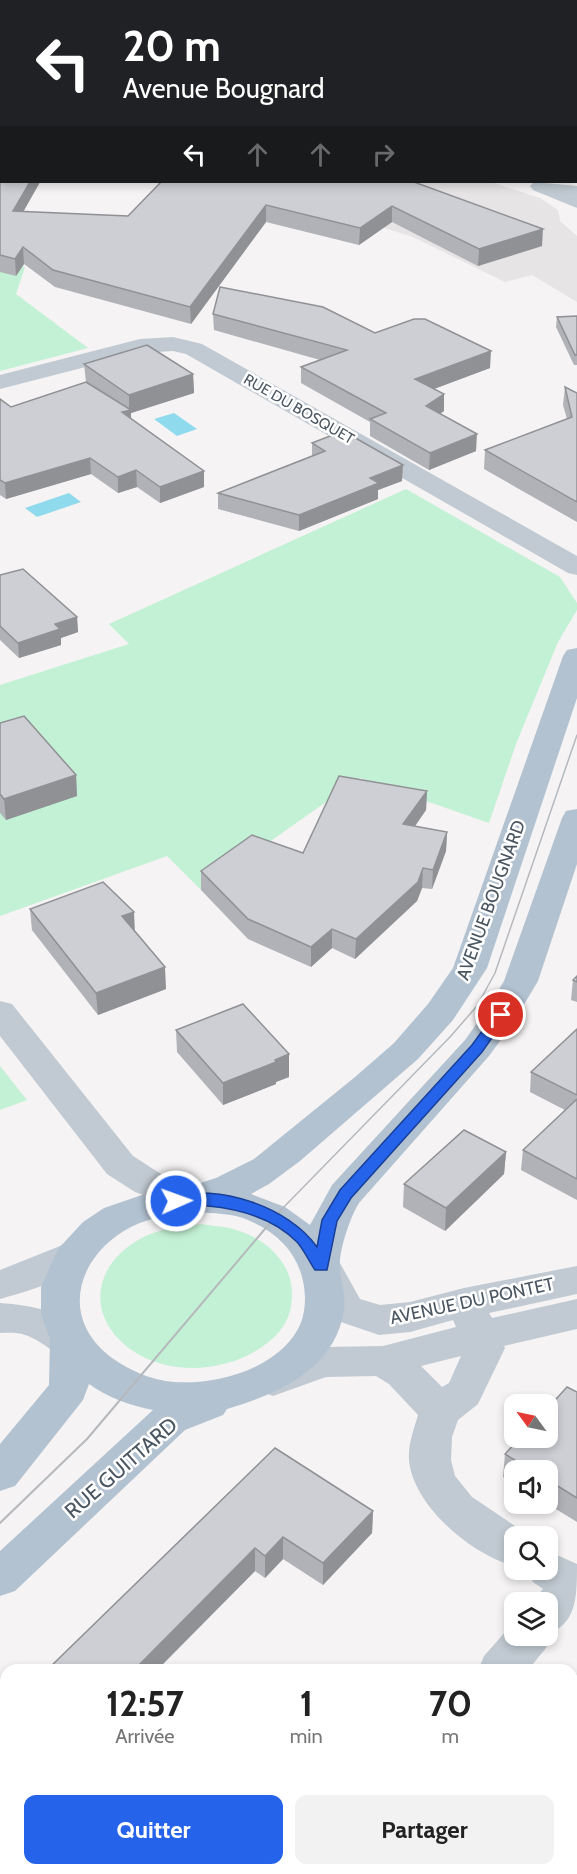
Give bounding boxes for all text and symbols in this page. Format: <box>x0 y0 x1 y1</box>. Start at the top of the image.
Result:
text: 20 m <box>123 20 221 72</box>
icon: left <box>24 24 102 102</box>
text: Avenue Bougnard <box>123 72 324 105</box>
icon: left <box>178 138 211 171</box>
icon: ahead <box>241 138 274 171</box>
icon: ahead <box>304 138 337 171</box>
icon: right <box>367 138 400 171</box>
street label: RUE DU BOSQUET <box>240 370 358 448</box>
street label: AVENUE BOUGNARD <box>452 817 530 983</box>
pin <box>475 989 526 1040</box>
icon: arrive <box>484 998 517 1031</box>
position arrow <box>144 1169 208 1233</box>
street label: AVENUE DU PONTET <box>388 1273 556 1329</box>
north arrow <box>504 1394 558 1448</box>
map controls <box>504 1394 558 1646</box>
street label: RUE GUITTARD <box>59 1412 182 1523</box>
button: sound <box>504 1460 558 1514</box>
button: search <box>504 1526 558 1580</box>
button: layers <box>504 1592 558 1646</box>
text: 12:57 <box>106 1681 184 1725</box>
text: 1 <box>300 1681 313 1725</box>
text: 70 <box>429 1681 472 1725</box>
text: Arrivée <box>115 1724 175 1748</box>
text: min <box>290 1724 323 1748</box>
text: m <box>442 1724 459 1748</box>
button: Quitter <box>24 1795 283 1864</box>
button: Partager <box>295 1795 554 1864</box>

